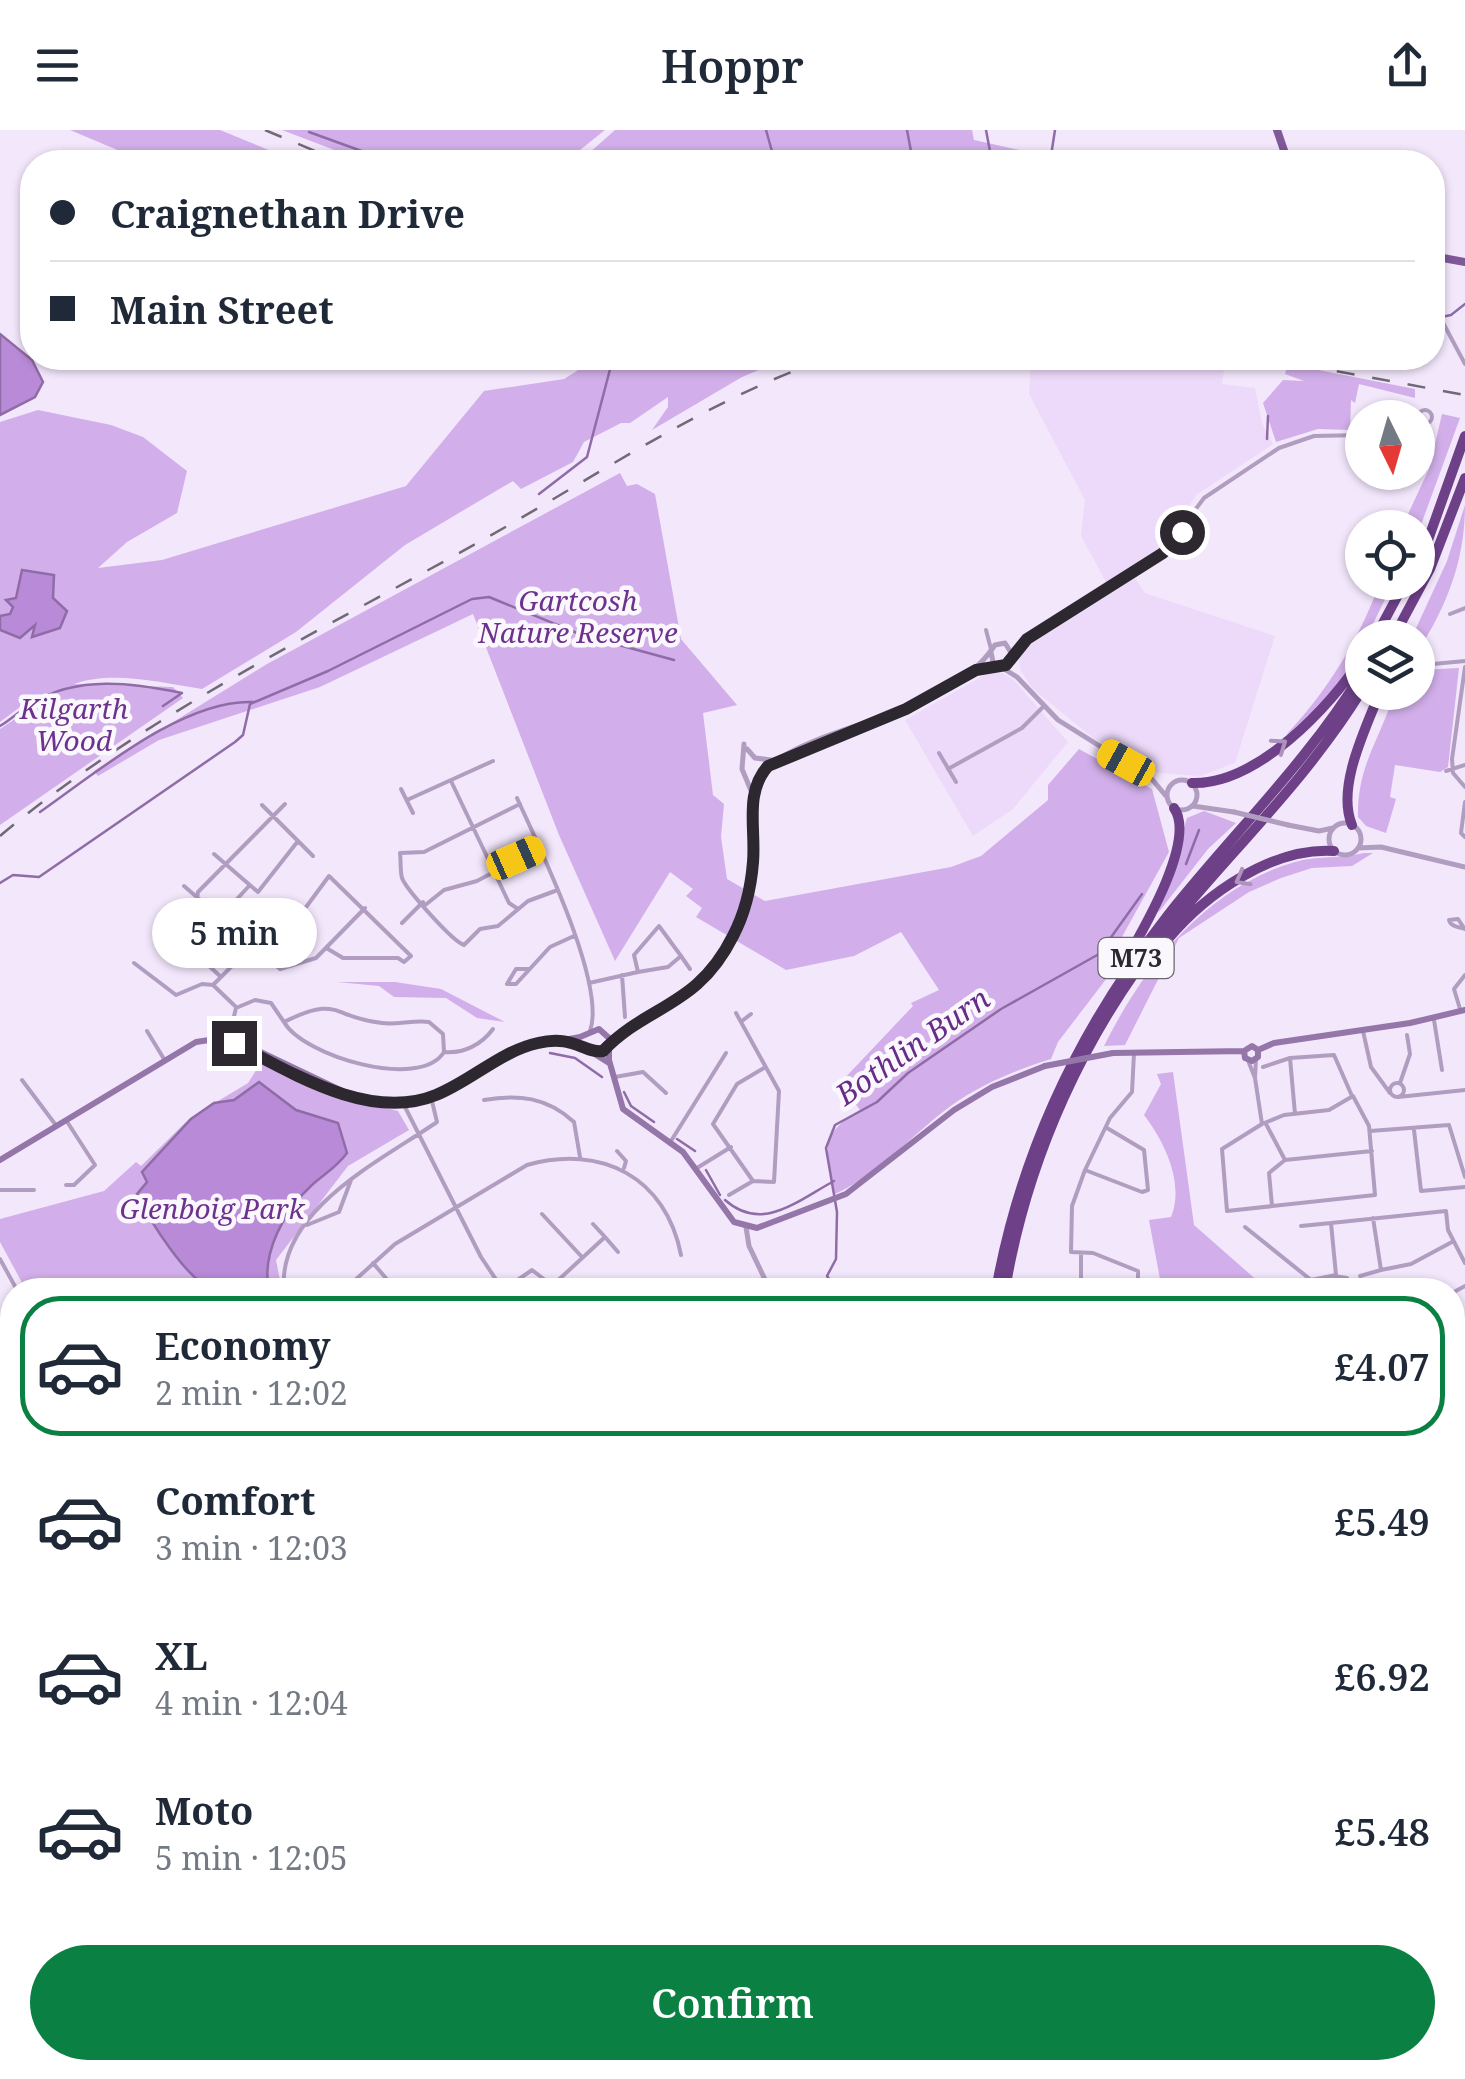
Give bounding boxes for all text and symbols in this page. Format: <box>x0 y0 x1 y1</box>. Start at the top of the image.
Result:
text: Hoppr <box>661 35 804 96</box>
icon: menu <box>30 38 85 93</box>
icon: share <box>1380 38 1435 93</box>
text: Craignethan Drive <box>110 187 465 239</box>
text: Main Street <box>110 283 334 335</box>
north arrow <box>1345 400 1435 490</box>
map controls <box>1345 400 1435 710</box>
route start <box>1160 510 1205 555</box>
button: locate <box>1345 510 1435 600</box>
park label: Gartcosh Nature Reserve <box>477 581 678 651</box>
button: layers <box>1345 620 1435 710</box>
park label: Kilgarth Wood <box>19 689 129 759</box>
car <box>1092 735 1160 791</box>
one-way arrow <box>1269 739 1287 757</box>
car <box>482 832 550 884</box>
one-way arrow <box>1235 866 1253 886</box>
callout: 5 min <box>152 898 316 968</box>
text: 5 min <box>190 911 279 954</box>
road number: M73 <box>1098 938 1174 978</box>
water label: Bothlin Burn <box>826 977 997 1115</box>
route end <box>212 1021 257 1066</box>
park label: Glenboig Park <box>120 1189 305 1227</box>
text: Economy <box>155 1319 331 1371</box>
icon: car <box>35 1321 125 1411</box>
text: £4.07 <box>1334 1340 1430 1392</box>
text: 2 min · 12:02 <box>155 1371 348 1414</box>
text: Comfort <box>155 1474 315 1526</box>
icon: car <box>35 1476 125 1566</box>
text: £5.49 <box>1334 1495 1430 1547</box>
text: 3 min · 12:03 <box>155 1526 348 1569</box>
text: XL <box>155 1629 208 1681</box>
icon: car <box>35 1631 125 1721</box>
text: £6.92 <box>1334 1650 1430 1702</box>
text: 4 min · 12:04 <box>155 1681 348 1724</box>
text: Moto <box>155 1784 253 1836</box>
icon: car <box>35 1786 125 1876</box>
text: £5.48 <box>1334 1805 1430 1857</box>
text: 5 min · 12:05 <box>155 1836 348 1879</box>
button: Confirm <box>30 1945 1435 2060</box>

